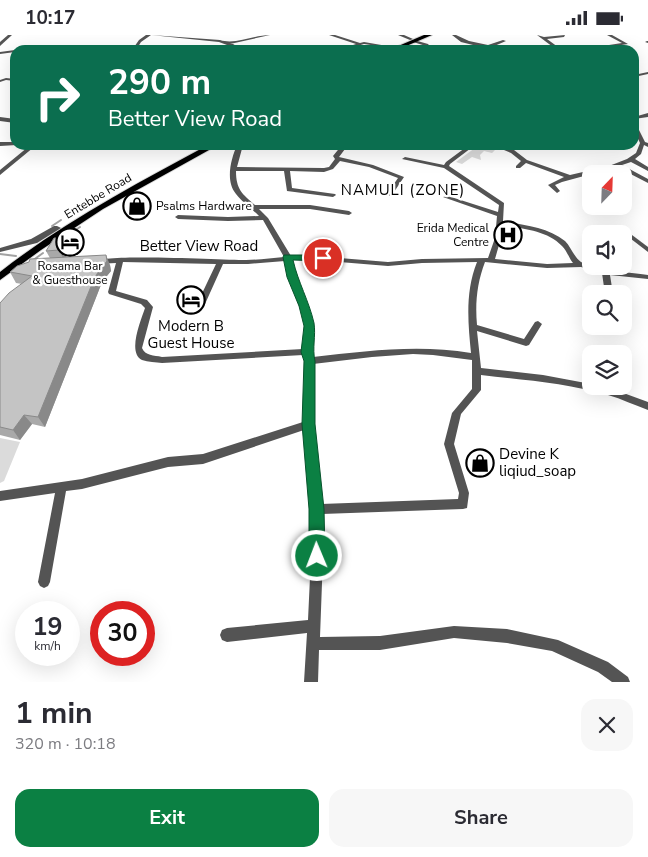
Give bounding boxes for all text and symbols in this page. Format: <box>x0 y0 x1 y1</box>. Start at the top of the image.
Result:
text: 10:17 <box>25 5 75 31</box>
text: 290 m <box>108 59 211 106</box>
icon: right <box>25 65 90 130</box>
text: Better View Road <box>108 104 282 134</box>
north arrow <box>582 165 632 215</box>
map controls <box>582 165 632 395</box>
street label: Entebbe Road <box>61 170 135 222</box>
district label: NAMULI (ZONE) <box>341 180 465 200</box>
shop icon: Psalms Hardware <box>122 191 152 221</box>
place label: Psalms Hardware <box>156 198 252 214</box>
place label: Erida Medical Centre <box>417 220 489 250</box>
hospital icon: Erida Medical Centre <box>493 220 523 250</box>
button: sound <box>582 225 632 275</box>
hotel icon: Rosama Bar & Guesthouse <box>55 227 85 257</box>
street label: Better View Road <box>140 236 258 256</box>
pin <box>302 237 344 279</box>
icon: arrive <box>309 244 337 272</box>
place label: Rosama Bar & Guesthouse <box>32 258 108 288</box>
hotel icon: Modern B Guest House <box>176 285 206 315</box>
button: search <box>582 285 632 335</box>
place label: Modern B Guest House <box>148 316 234 353</box>
button: layers <box>582 345 632 395</box>
place label: Devine K liqiud_soap <box>499 444 576 481</box>
shop icon: Devine K liqiud_soap <box>465 448 495 478</box>
position arrow <box>290 529 342 581</box>
speed limit sign: 30 <box>90 601 155 666</box>
text: 19 <box>32 610 63 644</box>
text: km/h <box>34 638 61 654</box>
text: 1 min <box>15 693 93 734</box>
button: close <box>581 699 633 751</box>
text: 320 m · 10:18 <box>15 733 116 755</box>
button: Exit <box>15 789 319 847</box>
button: Share <box>329 789 633 847</box>

